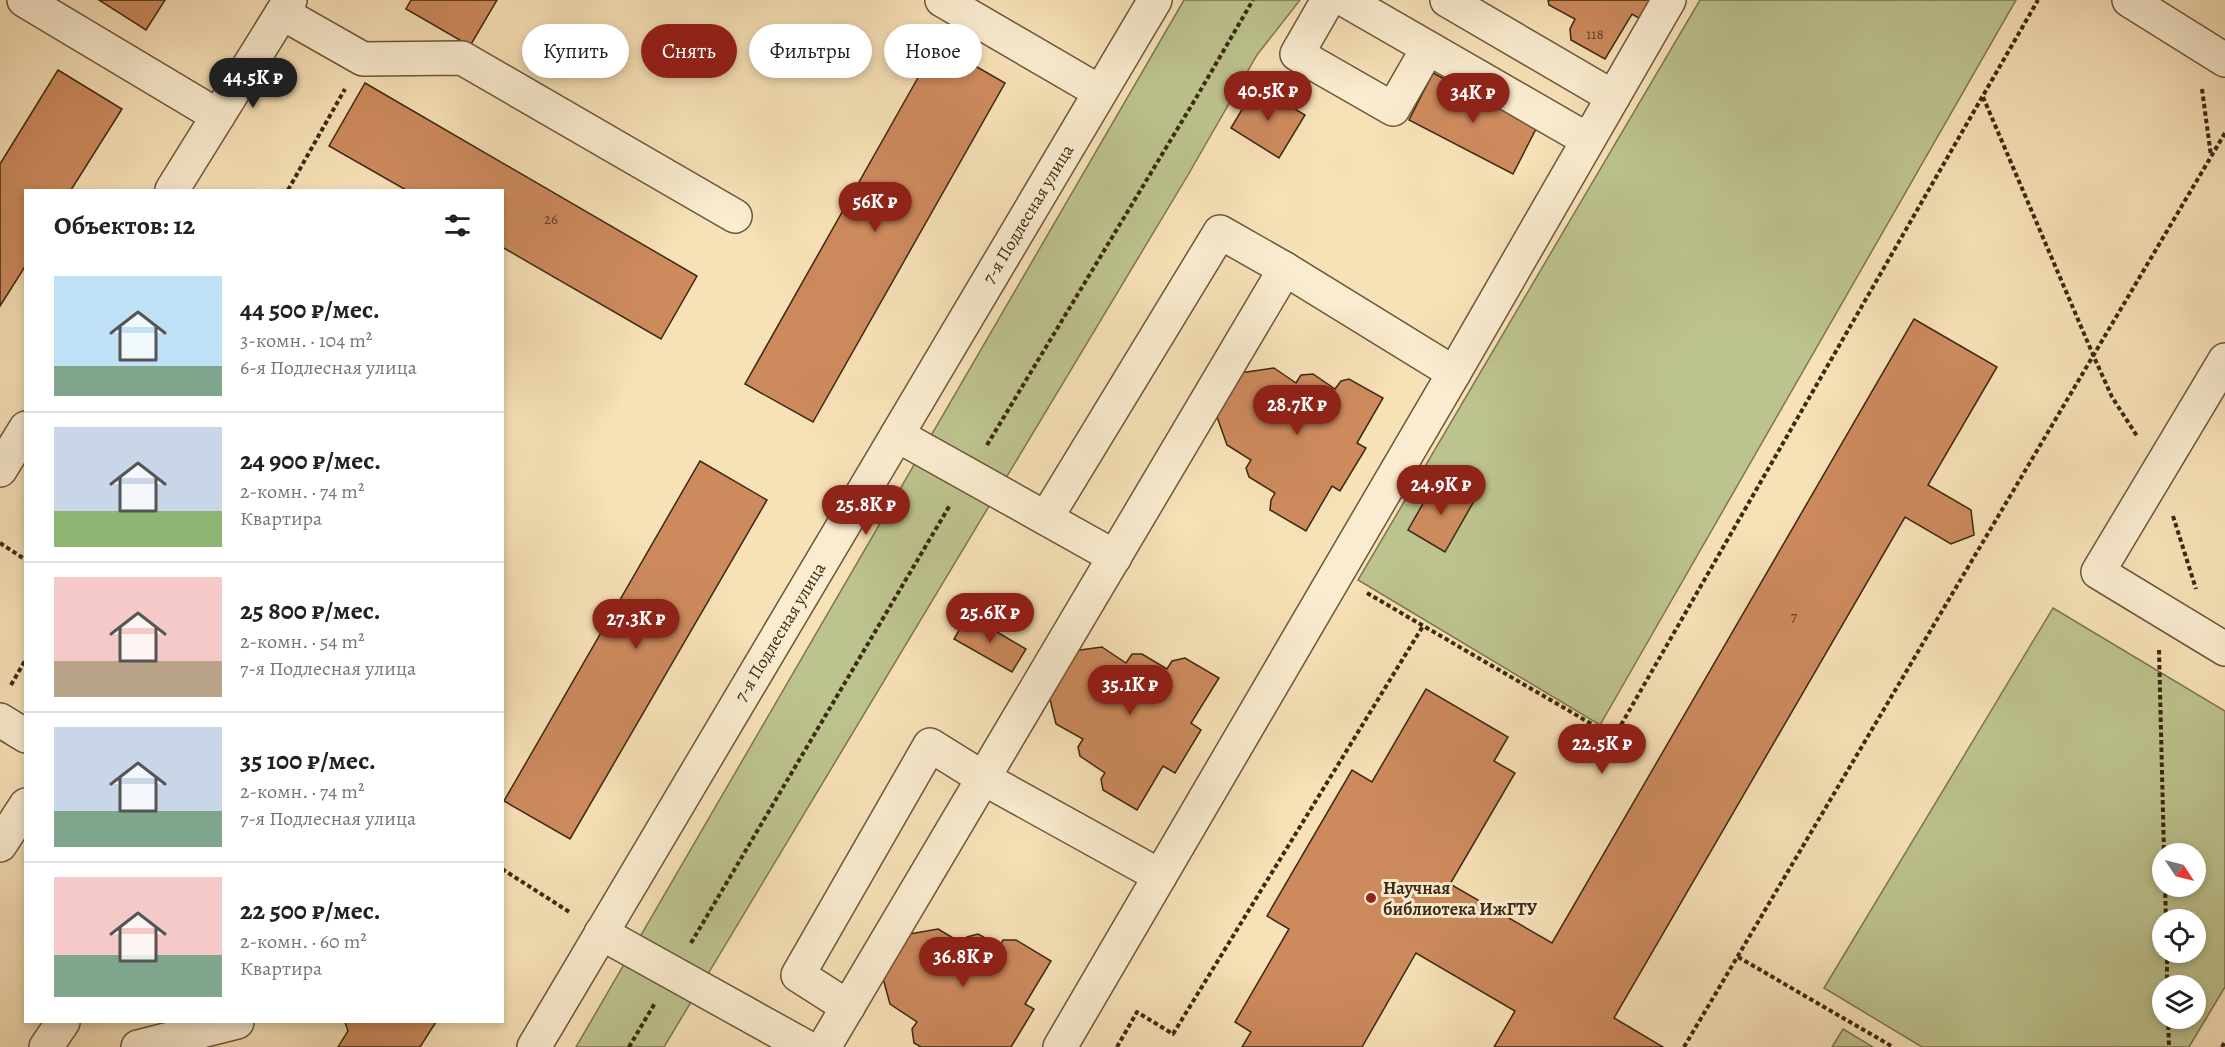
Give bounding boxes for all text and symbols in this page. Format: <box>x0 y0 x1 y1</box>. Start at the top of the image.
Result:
chip: Купить <box>522 24 629 78</box>
chip: Снять <box>641 24 737 78</box>
chip: Фильтры <box>749 24 872 78</box>
chip: Новое <box>884 24 982 78</box>
house number: 118 <box>1586 24 1604 44</box>
pin: 44.5K ₽ <box>198 58 308 109</box>
text: 44.5K ₽ <box>223 64 283 91</box>
pin: 40.5K ₽ <box>1213 71 1323 122</box>
pin: 34K ₽ <box>1431 73 1515 124</box>
text: 40.5K ₽ <box>1238 77 1298 104</box>
text: 34K ₽ <box>1451 79 1495 106</box>
street label: 7-я Подлесная улица <box>977 139 1079 288</box>
pin: 56K ₽ <box>833 182 917 233</box>
text: 56K ₽ <box>853 188 897 215</box>
text: Объектов: 12 <box>54 208 195 243</box>
icon: filters <box>441 209 474 242</box>
house number: 26 <box>544 209 558 229</box>
text: 44 500 ₽/мес. <box>240 292 380 327</box>
icon: home <box>102 300 174 372</box>
text: 3-комн. · 104 m² <box>240 327 372 354</box>
text: 6-я Подлесная улица <box>240 354 417 381</box>
pin: 28.7K ₽ <box>1242 385 1352 436</box>
text: 28.7K ₽ <box>1267 391 1327 418</box>
text: 24 900 ₽/мес. <box>240 443 381 478</box>
icon: home <box>102 451 174 523</box>
pin: 24.9K ₽ <box>1386 465 1496 516</box>
text: 24.9K ₽ <box>1411 471 1471 498</box>
text: 2-комн. · 74 m² <box>240 478 364 505</box>
pin: 25.8K ₽ <box>811 485 921 536</box>
text: 25.8K ₽ <box>836 491 896 518</box>
text: Квартира <box>240 505 322 532</box>
street label: 7-я Подлесная улица <box>729 557 831 706</box>
text: 25 800 ₽/мес. <box>240 593 381 628</box>
pin: 25.6K ₽ <box>935 593 1045 644</box>
pin: 27.3K ₽ <box>581 599 691 650</box>
text: 25.6K ₽ <box>960 599 1020 626</box>
icon: home <box>102 601 174 673</box>
text: 27.3K ₽ <box>606 605 666 632</box>
house number: 7 <box>1791 607 1798 627</box>
text: 2-комн. · 54 m² <box>240 628 365 655</box>
text: 7-я Подлесная улица <box>240 655 416 682</box>
pin: 35.1K ₽ <box>1075 665 1185 716</box>
text: 35.1K ₽ <box>1102 671 1158 698</box>
pin: 22.5K ₽ <box>1547 724 1657 775</box>
text: 22.5K ₽ <box>1572 730 1632 757</box>
text: 35 100 ₽/мес. <box>240 743 376 778</box>
icon: home <box>102 751 174 823</box>
text: 2-комн. · 74 m² <box>240 778 364 805</box>
text: 7-я Подлесная улица <box>240 805 416 832</box>
north arrow <box>2152 843 2206 897</box>
map controls <box>2152 843 2206 1029</box>
place label: Научная библиотека ИжГТУ <box>1383 876 1537 921</box>
marker: Научная библиотека ИжГТУ <box>1364 891 1378 905</box>
text: 22 500 ₽/мес. <box>240 893 381 928</box>
icon: home <box>102 901 174 973</box>
button: locate <box>2152 909 2206 963</box>
text: 2-комн. · 60 m² <box>240 928 367 955</box>
pin: 36.8K ₽ <box>908 937 1018 988</box>
text: 36.8K ₽ <box>933 943 993 970</box>
text: Квартира <box>240 955 322 982</box>
button: layers <box>2152 975 2206 1029</box>

